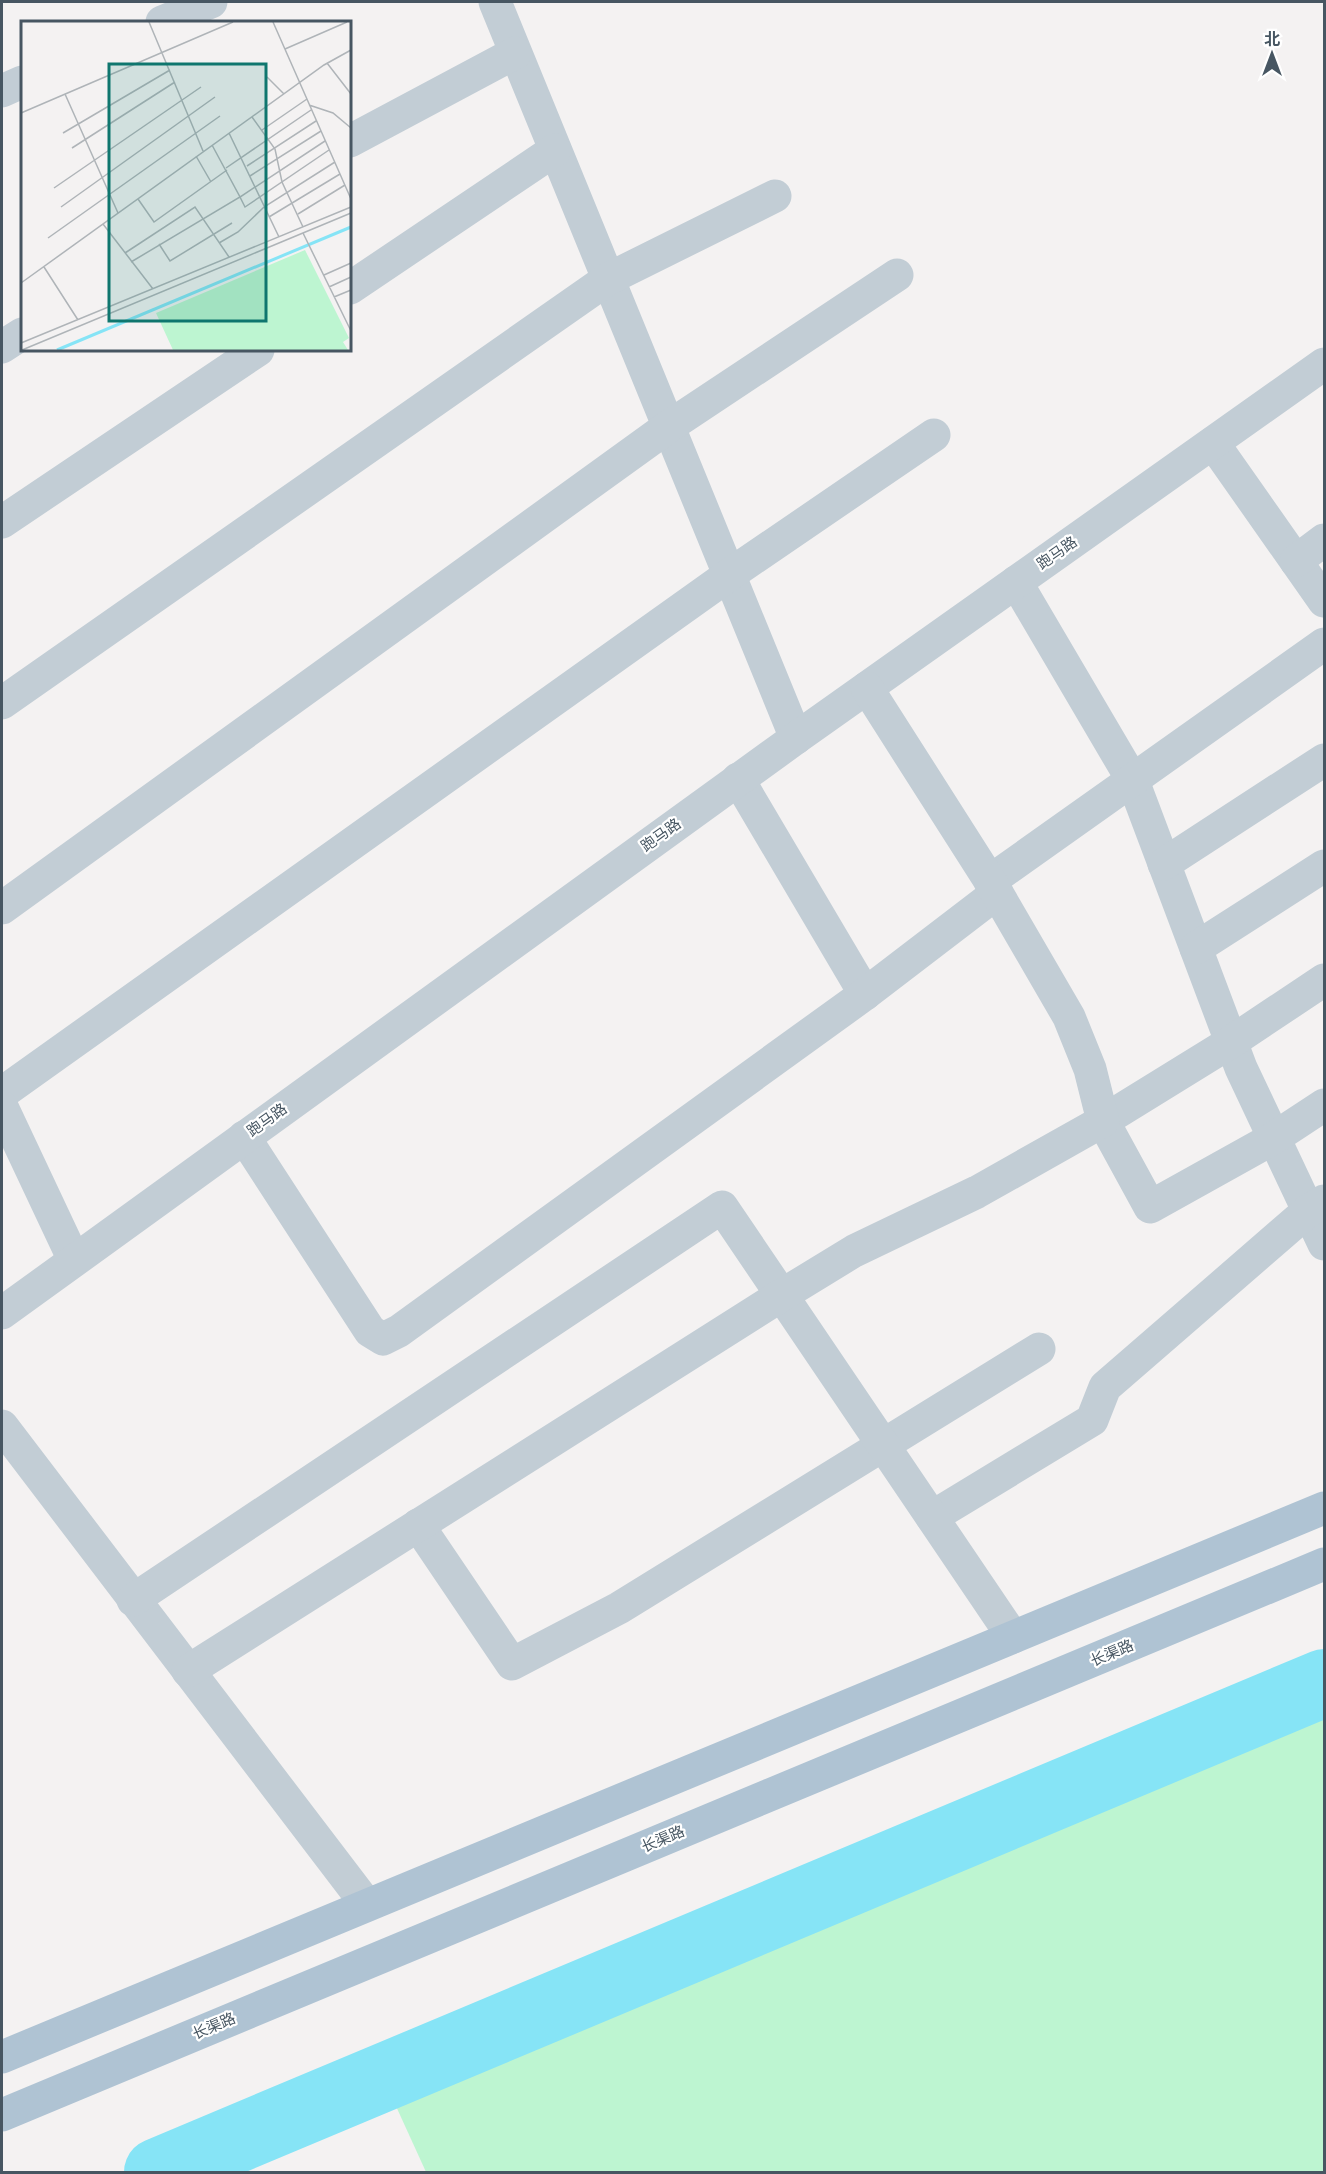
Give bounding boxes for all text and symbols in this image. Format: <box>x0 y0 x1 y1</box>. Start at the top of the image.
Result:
inset map <box>21 21 351 351</box>
north arrow <box>1242 24 1302 84</box>
text: 北 <box>1264 29 1280 48</box>
street label: 跑马路 <box>1033 532 1080 572</box>
street label: 跑马路 <box>637 814 684 855</box>
street label: 跑马路 <box>243 1099 290 1140</box>
street label: 长渠路 <box>1087 1635 1136 1669</box>
street label: 长渠路 <box>638 1821 687 1855</box>
street label: 长渠路 <box>189 2008 238 2042</box>

